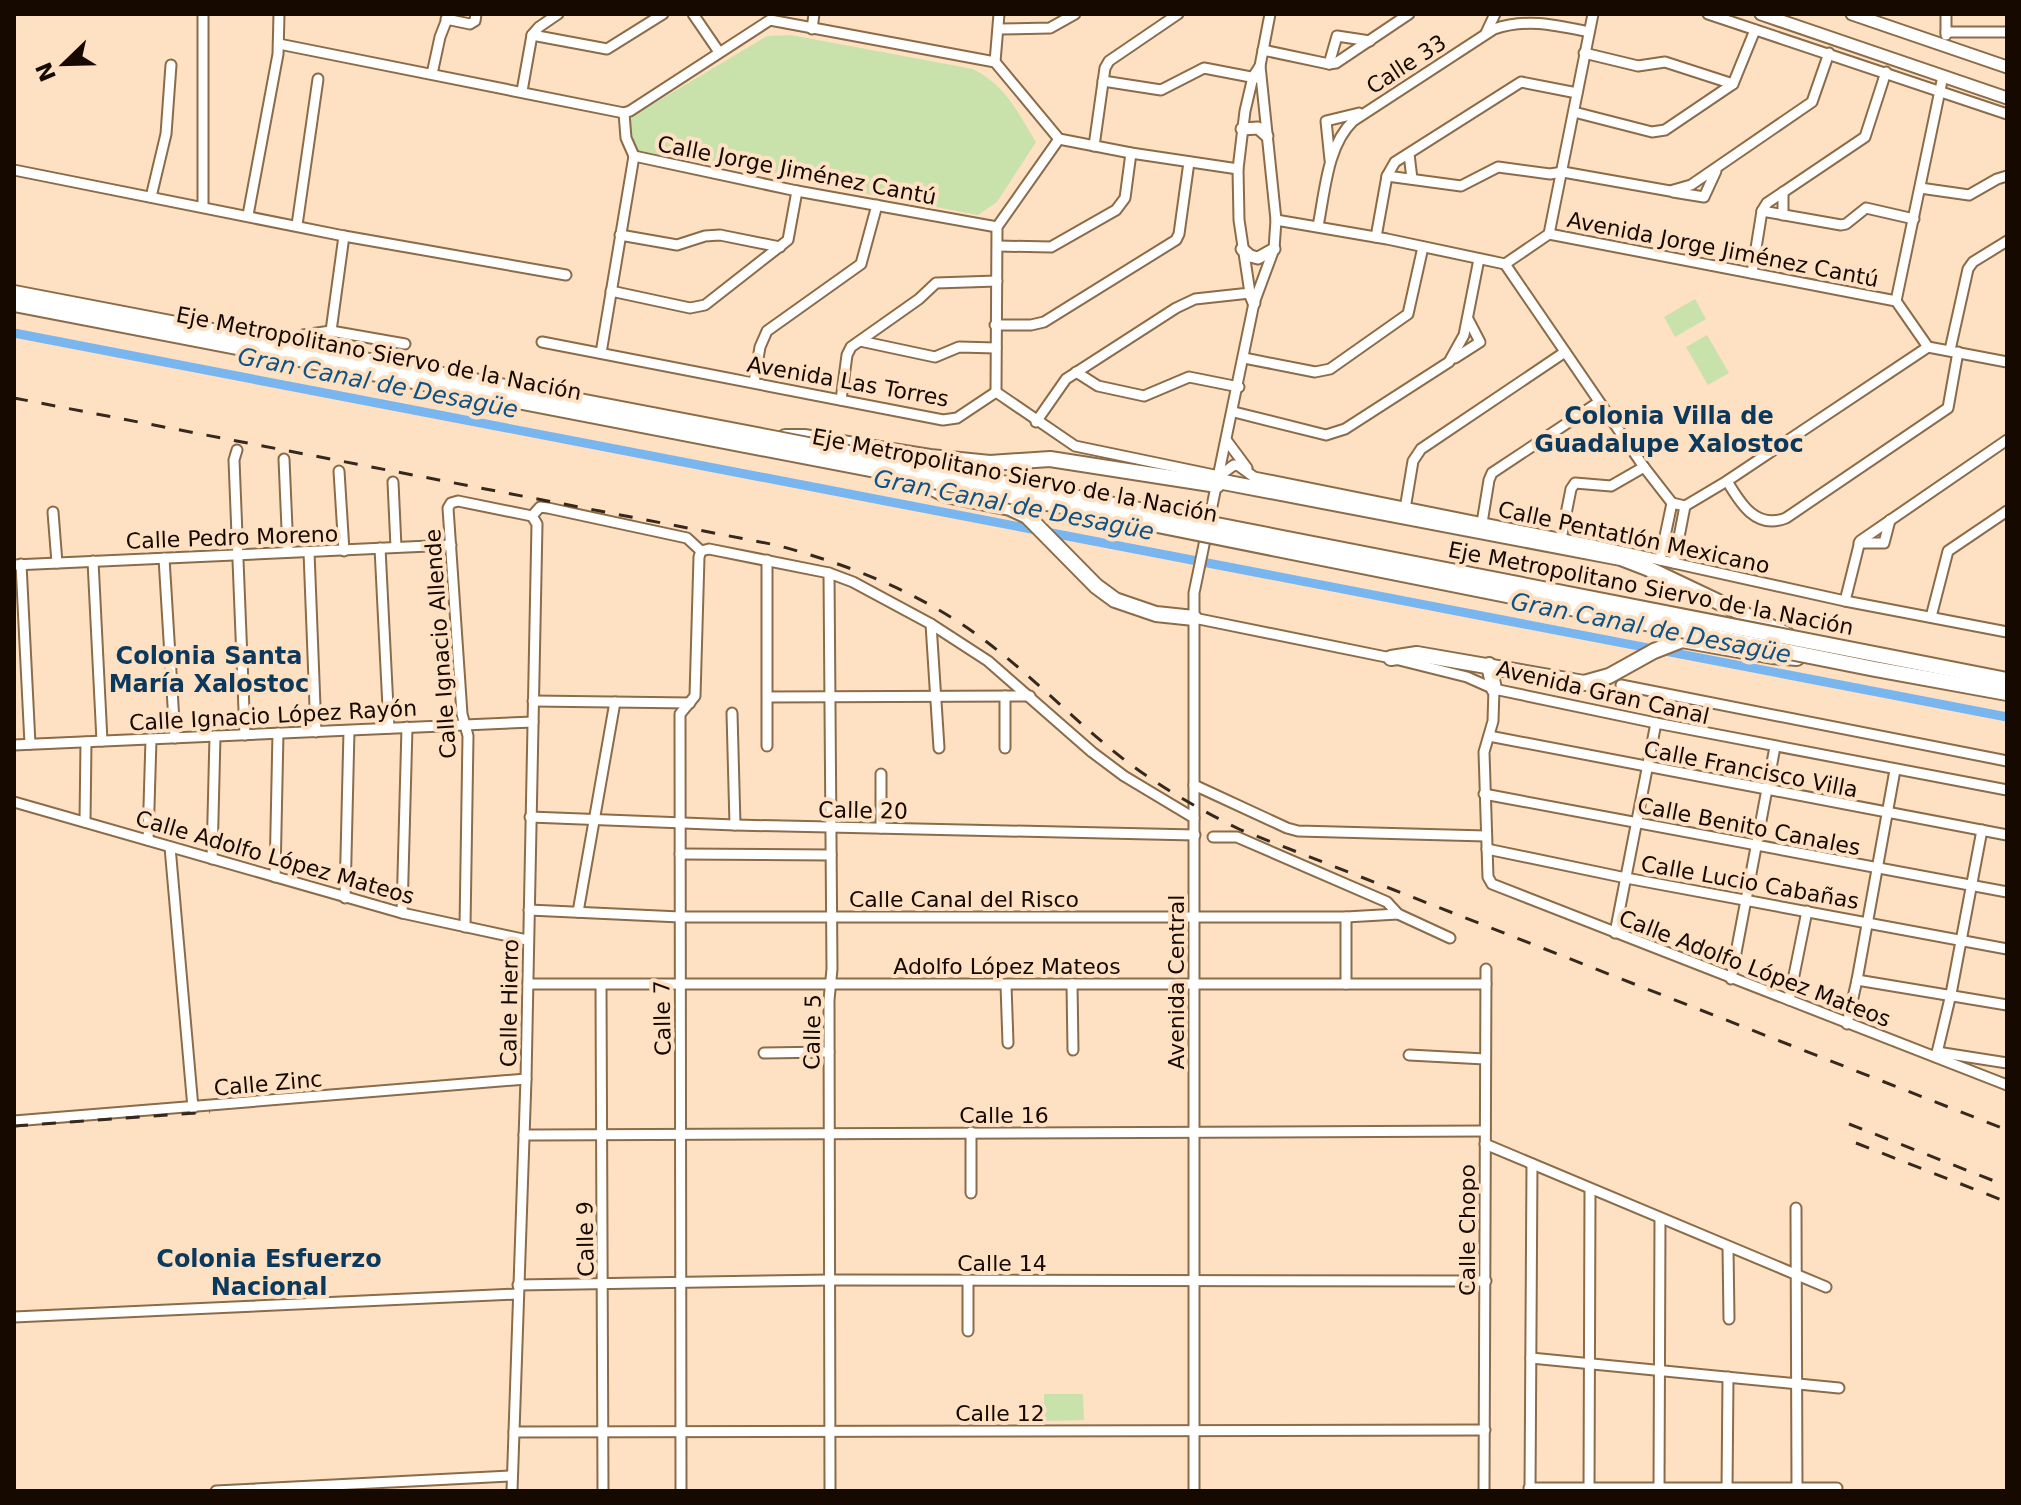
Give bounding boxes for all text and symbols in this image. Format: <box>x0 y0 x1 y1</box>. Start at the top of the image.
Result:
north arrow <box>24 24 104 104</box>
street label: Calle 33 <box>1362 30 1451 99</box>
text: N <box>31 58 61 85</box>
street label: Calle Jorge Jiménez Cantú <box>655 131 939 210</box>
street label: Avenida Jorge Jiménez Cantú <box>1565 207 1881 292</box>
street label: Eje Metropolitano Siervo de la Nación <box>174 302 584 405</box>
water label: Gran Canal de Desagüe <box>235 342 521 424</box>
street label: Avenida Las Torres <box>745 351 951 412</box>
district label: Colonia Villa de Guadalupe Xalostoc <box>1534 402 1804 458</box>
street label: Eje Metropolitano Siervo de la Nación <box>810 424 1220 527</box>
water label: Gran Canal de Desagüe <box>871 464 1157 546</box>
street label: Calle Pentatlón Mexicano <box>1496 496 1772 579</box>
street label: Calle Pedro Moreno <box>125 521 339 554</box>
street label: Calle Ignacio Allende <box>420 528 461 760</box>
street label: Eje Metropolitano Siervo de la Nación <box>1446 537 1856 640</box>
water label: Gran Canal de Desagüe <box>1508 587 1794 669</box>
district label: Colonia Santa María Xalostoc <box>109 642 309 698</box>
street label: Avenida Gran Canal <box>1494 656 1712 729</box>
street label: Calle Ignacio López Rayón <box>128 695 418 736</box>
street label: Calle Francisco Villa <box>1642 736 1860 803</box>
street label: Calle Benito Canales <box>1635 793 1863 860</box>
street label: Calle 20 <box>818 797 908 824</box>
street label: Calle Adolfo López Mateos <box>133 806 417 909</box>
street label: Calle Lucio Cabañas <box>1639 851 1861 914</box>
street label: Calle Canal del Risco <box>849 887 1079 912</box>
street label: Avenida Central <box>1164 895 1189 1069</box>
street label: Calle Adolfo López Mateos <box>1615 905 1894 1032</box>
street label: Calle Hierro <box>496 939 523 1067</box>
street label: Adolfo López Mateos <box>893 954 1121 979</box>
street label: Calle 7 <box>649 980 676 1056</box>
street label: Calle 5 <box>799 994 826 1070</box>
street label: Calle Zinc <box>213 1066 323 1101</box>
street label: Calle 16 <box>959 1103 1049 1128</box>
street label: Calle Chopo <box>1455 1164 1480 1296</box>
street label: Calle 9 <box>572 1201 599 1277</box>
district label: Colonia Esfuerzo Nacional <box>156 1245 382 1301</box>
street label: Calle 14 <box>957 1251 1047 1276</box>
street label: Calle 12 <box>955 1401 1045 1426</box>

